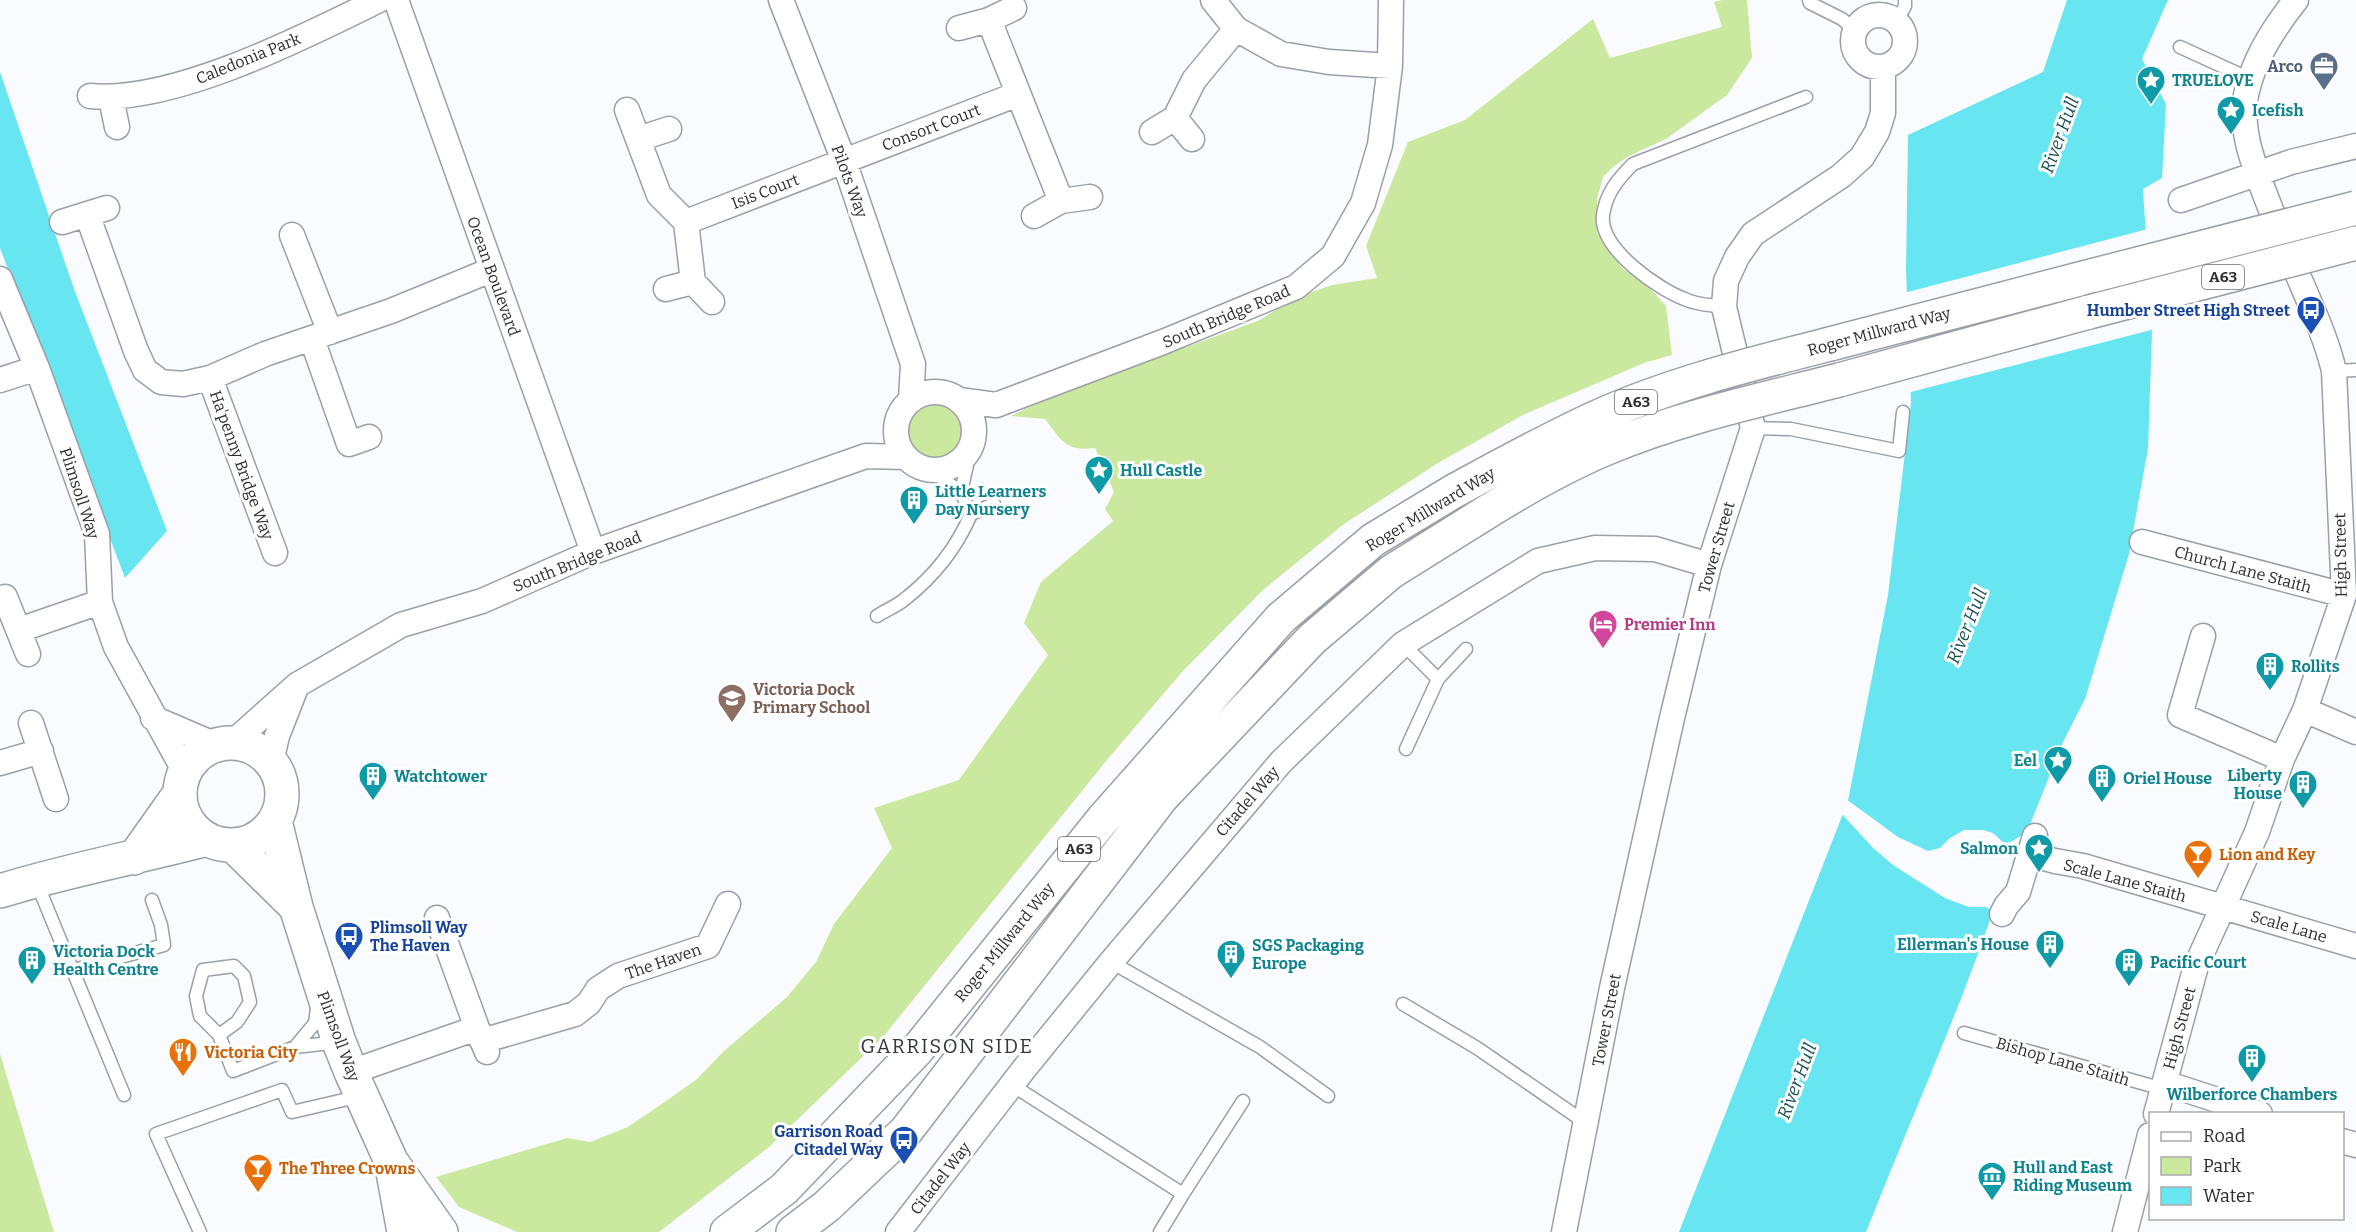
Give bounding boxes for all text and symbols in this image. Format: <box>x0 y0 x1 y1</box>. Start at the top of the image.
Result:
street label: Caledonia Park <box>193 29 303 88</box>
office icon: Arco <box>2308 50 2340 92</box>
place label: Arco <box>2267 57 2303 76</box>
place icon: TRUELOVE <box>2135 64 2167 106</box>
place label: TRUELOVE <box>2172 71 2254 90</box>
water label: River Hull <box>2036 94 2084 176</box>
place icon: Icefish <box>2215 94 2247 136</box>
street label: Consort Court <box>879 100 983 155</box>
place label: Icefish <box>2252 101 2304 120</box>
street label: Pilots Way <box>828 142 872 221</box>
street label: Isis Court <box>729 170 802 213</box>
street label: Ocean Boulevard <box>463 214 524 339</box>
road number: A63 <box>2202 265 2244 289</box>
street label: South Bridge Road <box>1160 281 1293 352</box>
bus stop icon: Humber Street High Street <box>2295 294 2327 336</box>
place label: Humber Street High Street <box>2087 301 2291 320</box>
street label: Roger Millward Way <box>1805 303 1953 360</box>
street label: Ha'penny Bridge Way <box>206 388 278 543</box>
road number: A63 <box>1615 390 1657 414</box>
street label: Plimsoll Way <box>56 445 103 542</box>
place icon: Hull Castle <box>1083 454 1115 496</box>
place label: Hull Castle <box>1120 461 1202 480</box>
street label: Roger Millward Way <box>1362 463 1499 556</box>
place label: Little Learners Day Nursery <box>935 482 1046 519</box>
building icon: Little Learners Day Nursery <box>898 484 930 526</box>
street label: Tower Street <box>1694 499 1739 595</box>
street label: High Street <box>2330 512 2351 597</box>
street label: South Bridge Road <box>510 527 645 596</box>
street label: Church Lane Staith <box>2172 542 2314 597</box>
water label: River Hull <box>1942 585 1992 667</box>
hotel icon: Premier Inn <box>1587 608 1619 650</box>
place label: Premier Inn <box>1624 615 1716 634</box>
building icon: Rollits <box>2254 650 2286 692</box>
place label: Rollits <box>2291 657 2340 676</box>
place label: Victoria Dock Primary School <box>753 680 870 717</box>
school or university icon: Victoria Dock Primary School <box>716 682 748 724</box>
place icon: Eel <box>2042 744 2074 786</box>
place label: Eel <box>2014 751 2037 770</box>
building icon: Watchtower <box>357 760 389 802</box>
street label: Citadel Way <box>1212 762 1283 840</box>
building icon: Oriel House <box>2086 762 2118 804</box>
place label: Liberty House <box>2227 766 2282 803</box>
place label: Watchtower <box>394 767 488 786</box>
building icon: Liberty House <box>2287 768 2319 810</box>
place label: Oriel House <box>2123 769 2212 788</box>
place icon: Salmon <box>2023 832 2055 874</box>
road number: A63 <box>1058 837 1100 861</box>
bar icon: Lion and Key <box>2182 838 2214 880</box>
place label: Salmon <box>1960 839 2019 858</box>
place label: Lion and Key <box>2219 845 2316 864</box>
street label: Scale Lane Staith <box>2061 855 2188 906</box>
street label: Roger Millward Way <box>951 879 1059 1006</box>
street label: Scale Lane <box>2248 906 2329 946</box>
place label: Plimsoll Way The Haven <box>370 918 468 955</box>
bus stop icon: Plimsoll Way The Haven <box>333 920 365 962</box>
building icon: Ellerman's House <box>2034 928 2066 970</box>
place label: Ellerman's House <box>1897 935 2029 954</box>
place label: SGS Packaging Europe <box>1252 936 1364 973</box>
building icon: SGS Packaging Europe <box>1215 938 1247 980</box>
street label: The Haven <box>623 940 704 983</box>
place label: Victoria Dock Health Centre <box>53 942 159 979</box>
building icon: Victoria Dock Health Centre <box>16 944 48 986</box>
building icon: Pacific Court <box>2113 946 2145 988</box>
place label: Pacific Court <box>2150 953 2247 972</box>
street label: Tower Street <box>1588 972 1625 1068</box>
street label: High Street <box>2159 985 2200 1071</box>
street label: Plimsoll Way <box>313 988 364 1085</box>
street label: Bishop Lane Staith <box>1994 1033 2132 1090</box>
district label: GARRISON SIDE <box>861 1034 1033 1058</box>
restaurant icon: Victoria City <box>167 1036 199 1078</box>
water label: River Hull <box>1773 1040 1822 1122</box>
building icon: Wilberforce Chambers <box>2236 1042 2268 1084</box>
place label: Victoria City <box>204 1043 298 1062</box>
place label: Wilberforce Chambers <box>2167 1085 2338 1104</box>
legend <box>2149 1112 2344 1220</box>
place label: Garrison Road Citadel Way <box>774 1122 883 1159</box>
bus stop icon: Garrison Road Citadel Way <box>888 1124 920 1166</box>
text: Road <box>2203 1125 2246 1147</box>
street label: Citadel Way <box>906 1138 975 1218</box>
bar icon: The Three Crowns <box>242 1152 274 1194</box>
text: Park <box>2203 1155 2242 1177</box>
place label: Hull and East Riding Museum <box>2013 1158 2133 1195</box>
place label: The Three Crowns <box>279 1159 416 1178</box>
museum icon: Hull and East Riding Museum <box>1976 1160 2008 1202</box>
text: Water <box>2203 1185 2254 1207</box>

